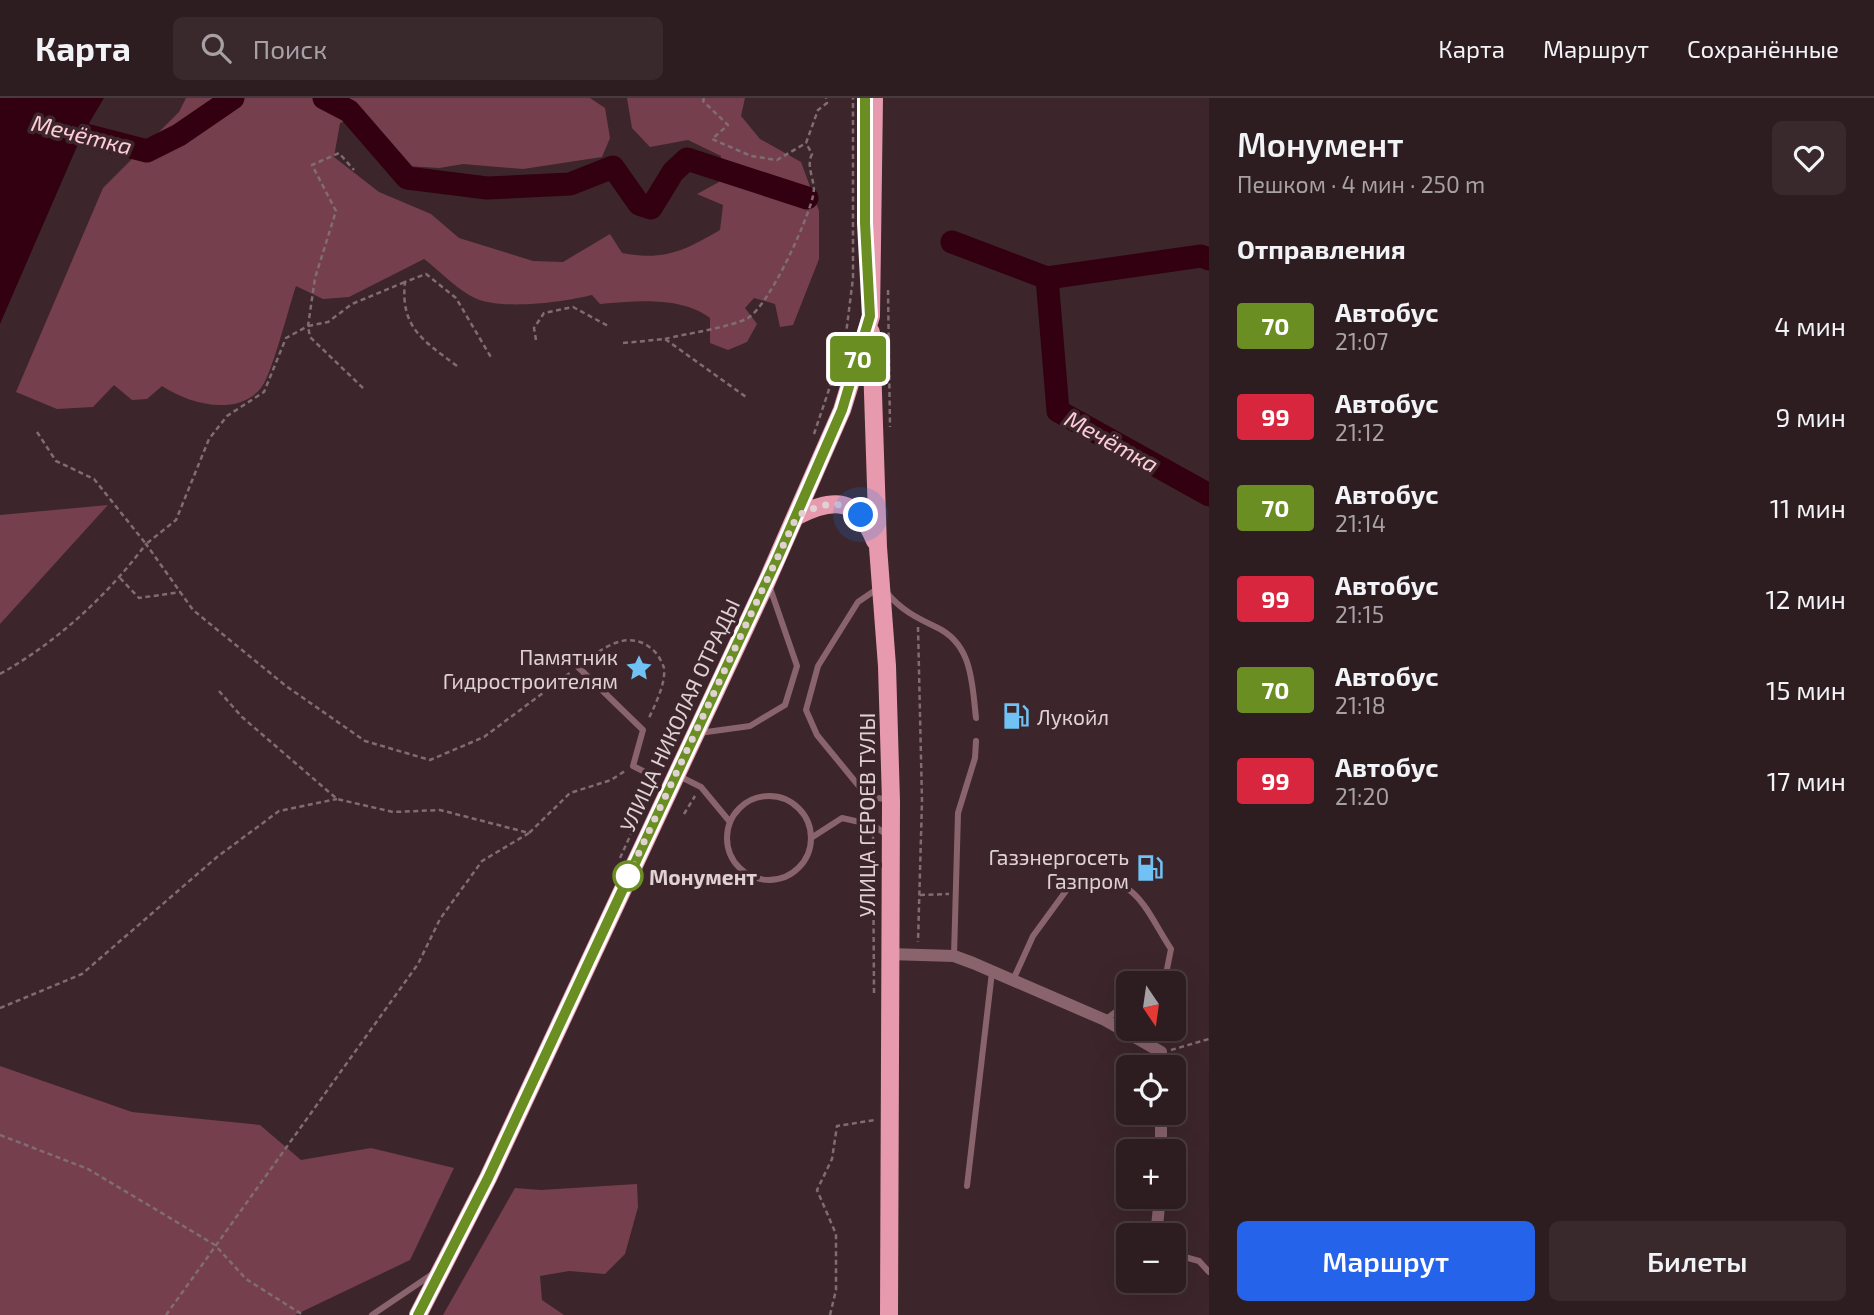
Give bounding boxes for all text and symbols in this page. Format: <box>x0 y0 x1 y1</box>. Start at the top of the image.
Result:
search box <box>173 17 663 80</box>
text: Карта <box>35 28 131 68</box>
icon: search <box>197 29 235 67</box>
text: Поиск <box>253 33 327 64</box>
text: Карта <box>1438 34 1505 63</box>
text: Маршрут <box>1543 34 1649 63</box>
text: Сохранённые <box>1687 34 1839 63</box>
water label: Мечётка <box>29 108 135 160</box>
button: heart <box>1772 121 1846 195</box>
text: Монумент <box>1237 124 1404 164</box>
text: Пешком · 4 мин · 250 m <box>1237 170 1485 198</box>
text: Отправления <box>1237 233 1406 264</box>
text: Автобус <box>1335 296 1438 327</box>
text: 4 мин <box>1774 310 1846 341</box>
text: 70 <box>1262 311 1289 340</box>
text: 21:07 <box>1335 327 1388 355</box>
line badge: 70 <box>826 336 889 382</box>
text: 70 <box>844 344 872 373</box>
text: Автобус <box>1335 387 1438 418</box>
text: 9 мин <box>1775 401 1846 432</box>
text: 99 <box>1261 402 1290 431</box>
water label: Мечётка <box>1060 404 1164 478</box>
text: 21:12 <box>1335 418 1385 446</box>
text: Автобус <box>1335 478 1438 509</box>
text: 11 мин <box>1770 492 1846 523</box>
text: 70 <box>1262 493 1289 522</box>
your location <box>843 497 878 532</box>
text: 21:14 <box>1335 509 1386 537</box>
text: Автобус <box>1335 569 1438 600</box>
text: 12 мин <box>1765 583 1846 614</box>
text: 99 <box>1261 584 1290 613</box>
street label: УЛИЦА НИКОЛАЯ ОТРАДЫ <box>614 595 744 835</box>
text: 21:15 <box>1335 600 1384 628</box>
place label: Памятник Гидростроителям <box>443 644 618 693</box>
place icon: Памятник Гидростроителям <box>624 653 654 683</box>
text: Автобус <box>1335 660 1438 691</box>
text: 15 мин <box>1766 674 1846 705</box>
text: 70 <box>1262 675 1289 704</box>
text: 21:18 <box>1335 691 1386 719</box>
fuel station icon: Лукойл <box>1001 701 1031 731</box>
place label: Лукойл <box>1037 704 1109 730</box>
street label: УЛИЦА ГЕРОЕВ ТУЛЫ <box>854 713 879 917</box>
text: Автобус <box>1335 751 1438 782</box>
text: 17 мин <box>1767 765 1846 796</box>
text: 99 <box>1261 766 1290 795</box>
text: 21:20 <box>1335 782 1389 810</box>
place label: Газэнергосеть Газпром <box>988 844 1129 893</box>
fuel station icon: Газэнергосеть Газпром <box>1135 853 1165 883</box>
marker: Монумент <box>613 861 643 891</box>
place label: Монумент <box>649 864 757 889</box>
north arrow <box>1116 971 1186 1041</box>
map controls <box>1116 971 1186 1293</box>
button: locate <box>1116 1055 1186 1125</box>
button: + <box>1116 1139 1186 1209</box>
button: Маршрут <box>1237 1221 1535 1301</box>
button: Билеты <box>1549 1221 1846 1301</box>
button: − <box>1116 1223 1186 1293</box>

